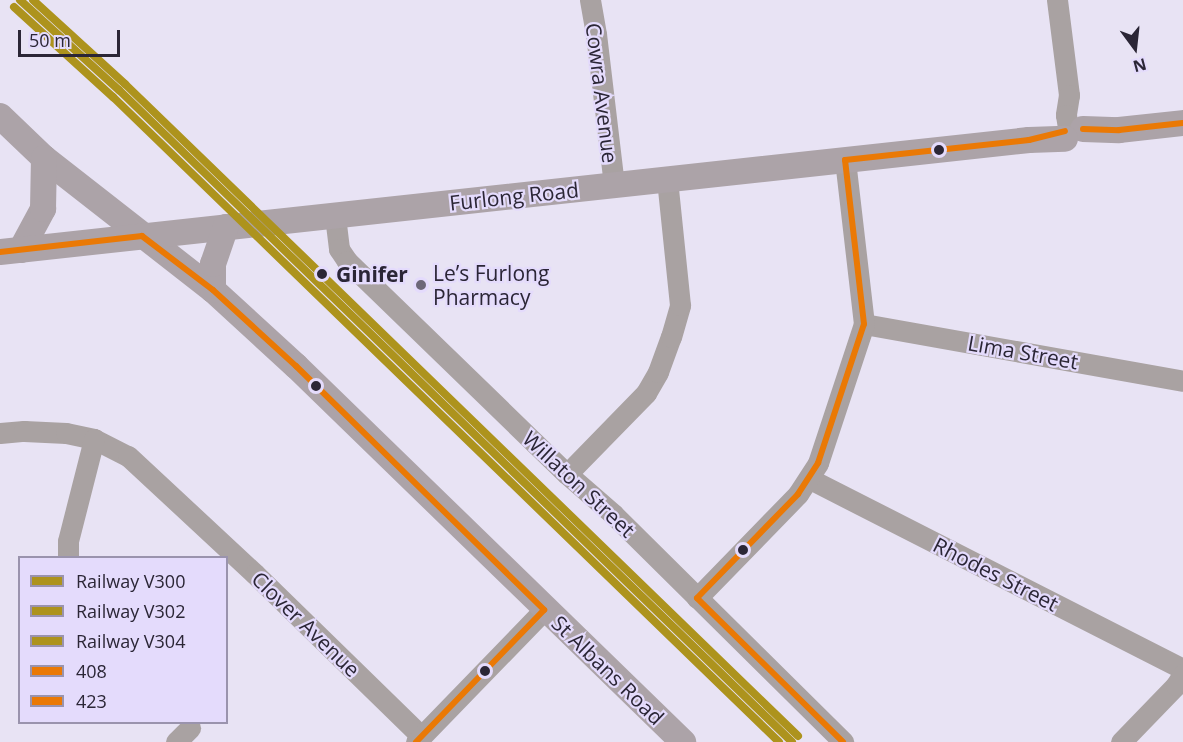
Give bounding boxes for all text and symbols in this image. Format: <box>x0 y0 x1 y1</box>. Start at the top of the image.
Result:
scale bar <box>21 18 123 56</box>
north arrow <box>1105 18 1165 78</box>
street label: Cowra Avenue <box>581 22 623 164</box>
text: 50 m <box>29 28 71 52</box>
text: N <box>1131 53 1149 78</box>
unlabelled marker <box>933 144 945 156</box>
street label: Furlong Road <box>448 177 580 215</box>
place label: Le’s Furlong Pharmacy <box>433 260 549 310</box>
place label: Ginifer <box>336 261 408 287</box>
marker: Ginifer <box>313 265 331 283</box>
marker: Le’s Furlong Pharmacy <box>414 278 428 292</box>
street label: Lima Street <box>966 330 1080 374</box>
unlabelled marker <box>310 380 322 392</box>
street label: Willaton Street <box>518 426 640 542</box>
street label: Rhodes Street <box>929 532 1063 616</box>
unlabelled marker <box>737 544 749 556</box>
legend <box>18 556 228 724</box>
street label: Clover Avenue <box>247 566 365 682</box>
text: Railway V300 <box>76 569 185 593</box>
text: Railway V302 <box>76 599 185 623</box>
street label: St Albans Road <box>547 610 669 730</box>
text: Railway V304 <box>76 629 185 653</box>
text: 408 <box>76 659 107 683</box>
unlabelled marker <box>479 665 491 677</box>
text: 423 <box>76 689 107 713</box>

